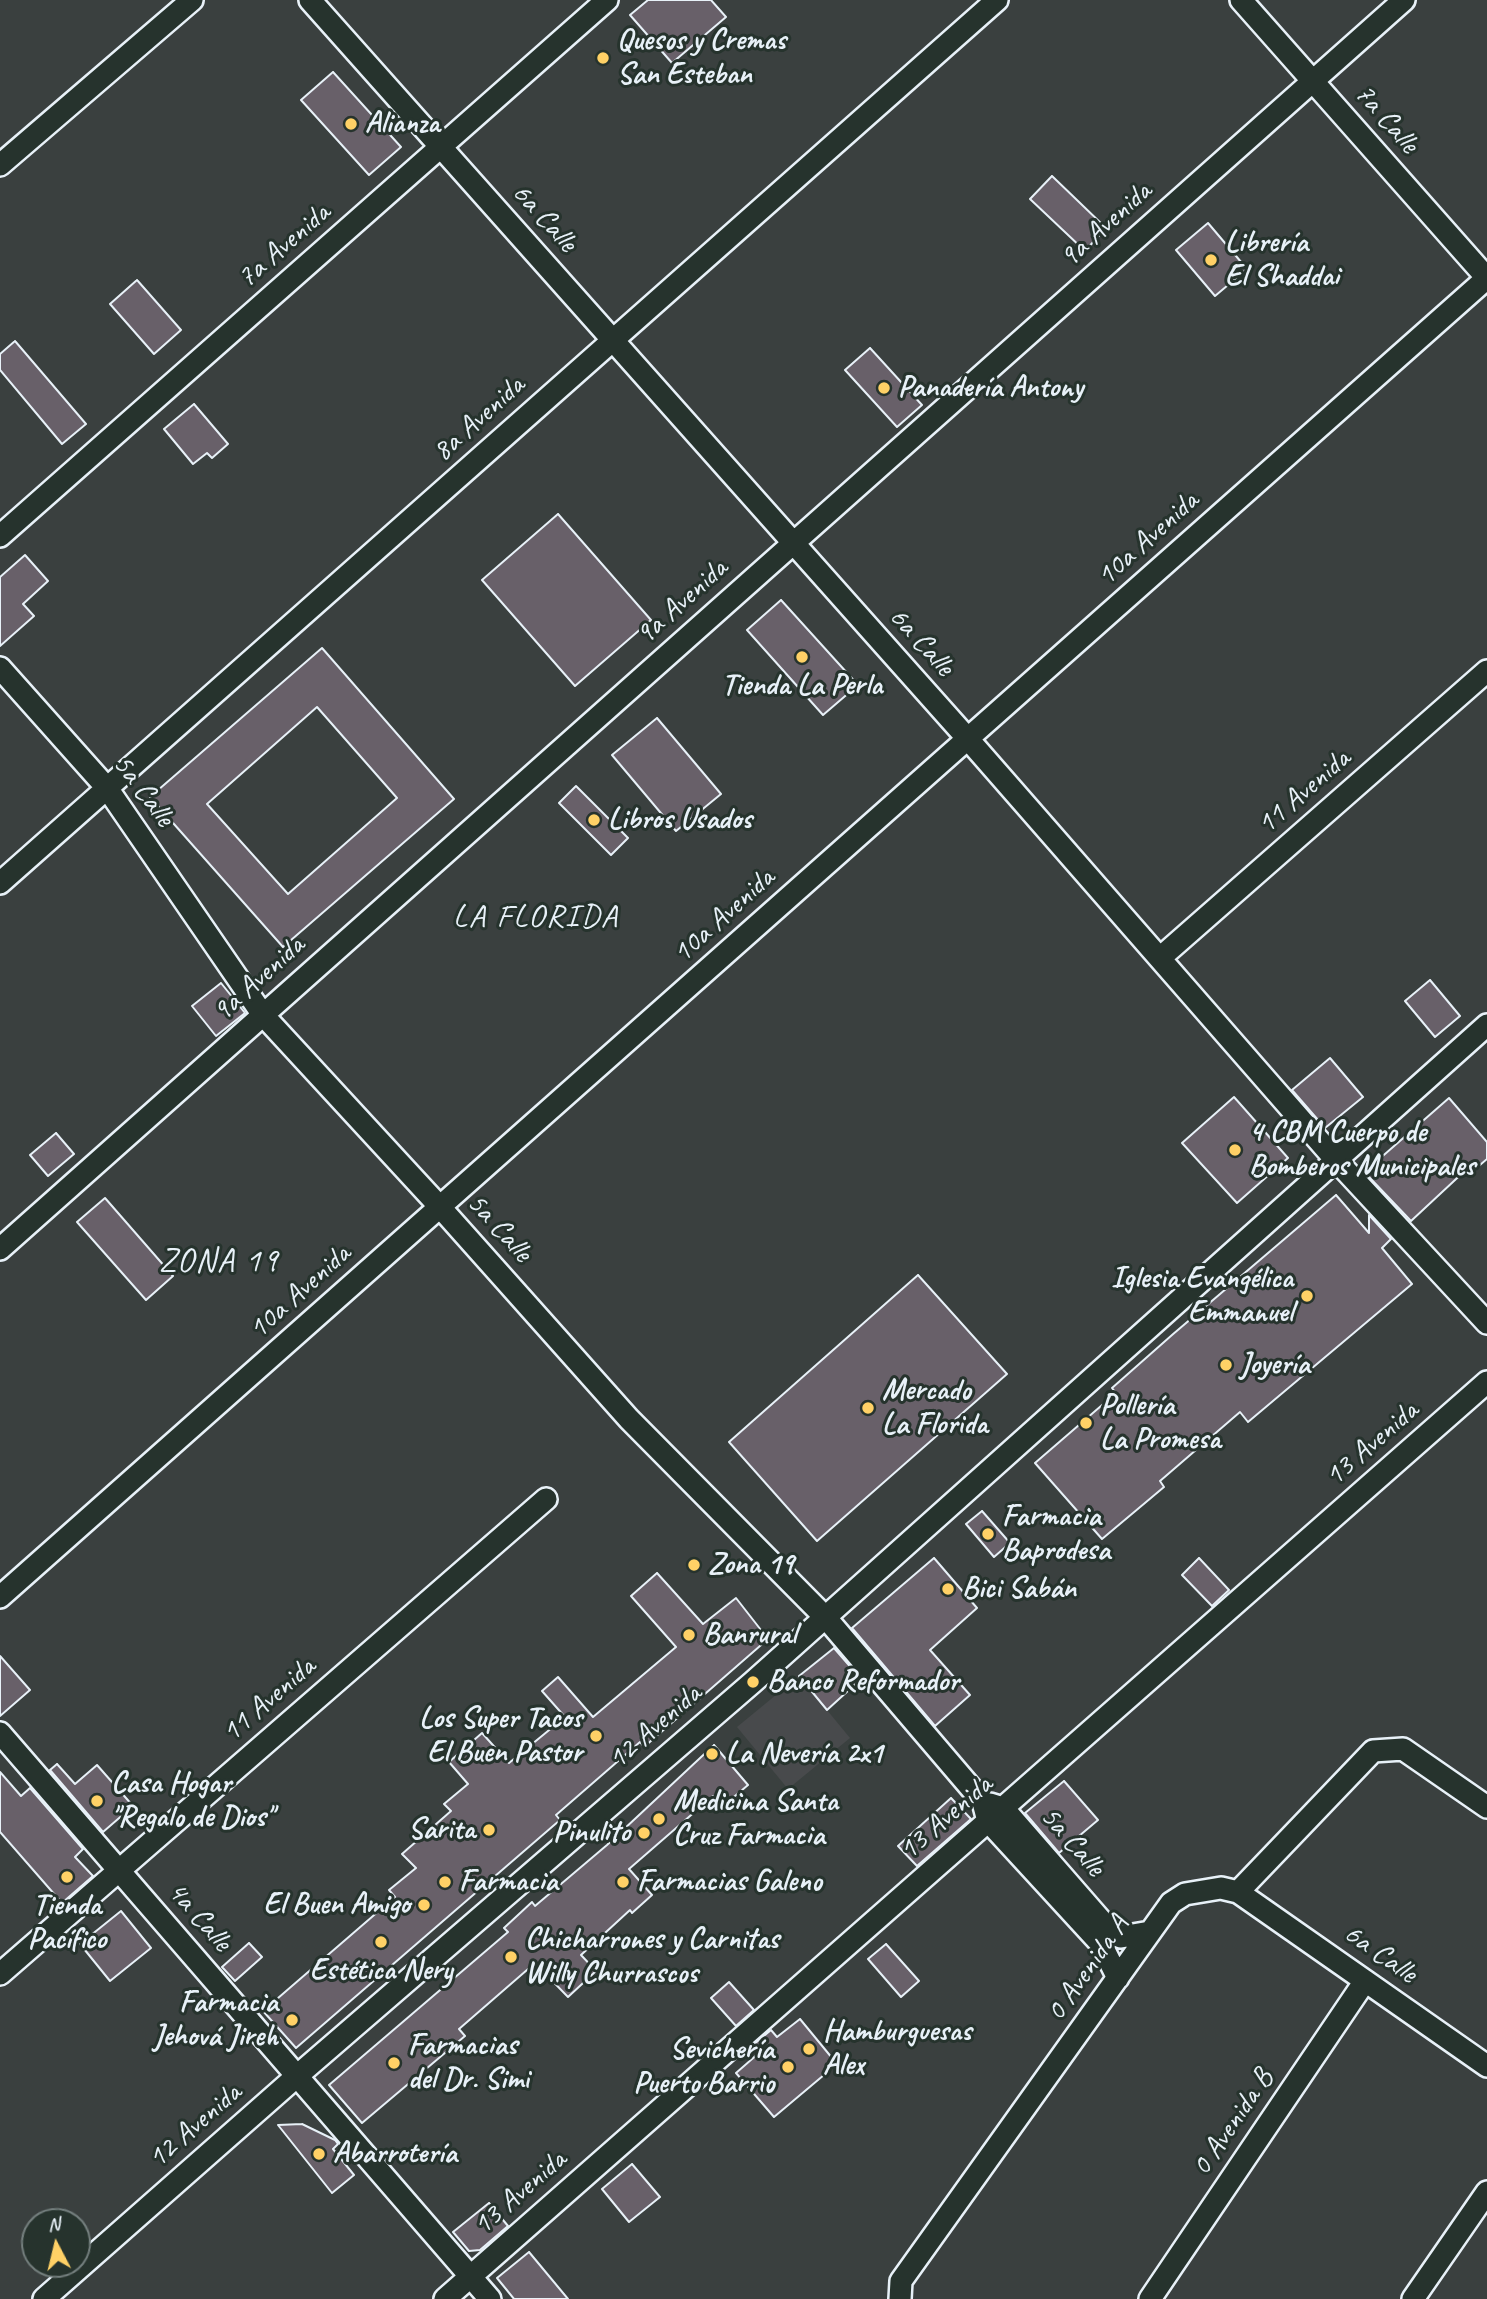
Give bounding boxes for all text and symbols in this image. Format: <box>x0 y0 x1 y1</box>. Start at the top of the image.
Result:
place label: Quesos y Cremas San Esteban <box>617 23 786 93</box>
marker: Quesos y Cremas San Esteban <box>595 50 611 66</box>
street label: 7a Calle <box>1346 77 1426 161</box>
place label: Alianza <box>365 106 440 142</box>
marker: Alianza <box>343 116 359 132</box>
street label: 9a Avenida <box>1052 174 1160 276</box>
street label: 6a Calle <box>504 176 584 260</box>
street label: 7a Avenida <box>230 196 338 296</box>
place label: Librería El Shaddai <box>1225 225 1339 296</box>
marker: Librería El Shaddai <box>1203 252 1219 268</box>
street label: 8a Avenida <box>425 368 533 470</box>
place label: Panadería Antony <box>898 370 1083 406</box>
marker: Panadería Antony <box>876 380 892 396</box>
street label: 10a Avenida <box>1089 484 1207 594</box>
street label: 9a Avenida <box>628 551 736 653</box>
street label: 6a Calle <box>881 600 961 684</box>
marker: Tienda La Perla <box>794 649 810 665</box>
place label: Tienda La Perla <box>722 668 882 704</box>
street label: 11 Avenida <box>1250 742 1358 842</box>
street label: 5a Calle <box>104 748 182 834</box>
place label: Libros Usados <box>608 802 752 838</box>
marker: Libros Usados <box>586 812 602 828</box>
street label: 10a Avenida <box>665 861 783 971</box>
district label: LA FLORIDA <box>456 899 616 937</box>
street label: 9a Avenida <box>205 928 313 1030</box>
place label: 4 CBM Cuerpo de Bomberos Municipales <box>1249 1115 1475 1186</box>
marker: 4 CBM Cuerpo de Bomberos Municipales <box>1227 1142 1243 1158</box>
street label: 5a Calle <box>459 1186 539 1270</box>
street label: 10a Avenida <box>241 1237 359 1347</box>
district label: ZONA 19 <box>160 1242 278 1282</box>
place label: Iglesia Evangélica Emmanuel <box>1111 1261 1293 1332</box>
marker: Iglesia Evangélica Emmanuel <box>1299 1288 1315 1304</box>
place label: Joyería <box>1240 1347 1310 1383</box>
marker: Joyería <box>1218 1357 1234 1373</box>
place label: Mercado La Florida <box>882 1373 988 1444</box>
place label: Pollería La Promesa <box>1100 1388 1221 1458</box>
street label: 13 Avenida <box>1318 1394 1426 1494</box>
marker: Mercado La Florida <box>860 1400 876 1416</box>
marker: Pollería La Promesa <box>1078 1415 1094 1431</box>
place label: Farmacia Baprodesa <box>1002 1499 1110 1570</box>
marker: Farmacia Baprodesa <box>980 1526 996 1542</box>
place label: Zona 19 <box>708 1547 794 1583</box>
marker: Zona 19 <box>686 1557 702 1573</box>
place label: Bici Sabán <box>962 1571 1076 1607</box>
marker: Bici Sabán <box>940 1581 956 1597</box>
place label: Banrural <box>703 1617 796 1653</box>
marker: Banrural <box>681 1627 697 1643</box>
street label: 11 Avenida <box>215 1650 323 1750</box>
place label: Banco Reformador <box>767 1664 959 1700</box>
marker: Banco Reformador <box>745 1674 761 1690</box>
street label: 12 Avenida <box>601 1677 709 1777</box>
place label: Los Super Tacos El Buen Pastor <box>419 1701 582 1772</box>
marker: Los Super Tacos El Buen Pastor <box>588 1728 604 1744</box>
place label: La Nevería 2x1 <box>726 1736 883 1772</box>
marker: La Nevería 2x1 <box>704 1746 720 1762</box>
place label: Casa Hogar "Regalo de Dios" <box>111 1766 273 1836</box>
street label: 13 Avenida <box>892 1768 1000 1868</box>
place label: Medicina Santa Cruz Farmacia <box>673 1784 838 1854</box>
marker: Casa Hogar "Regalo de Dios" <box>89 1793 105 1809</box>
street label: 5a Calle <box>1032 1800 1112 1884</box>
marker: Medicina Santa Cruz Farmacia <box>651 1811 667 1827</box>
place label: Sarita <box>408 1812 475 1848</box>
place label: Pinulito <box>553 1815 630 1851</box>
marker: Sarita <box>481 1822 497 1838</box>
marker: Pinulito <box>636 1825 652 1841</box>
place label: Farmacia <box>459 1864 558 1900</box>
place label: Farmacias Galeno <box>637 1864 822 1900</box>
marker: Tienda Pacífico <box>59 1869 75 1885</box>
marker: Farmacia <box>437 1874 453 1890</box>
marker: Farmacias Galeno <box>615 1874 631 1890</box>
street label: 4a Calle <box>159 1875 239 1959</box>
place label: El Buen Amigo <box>263 1887 410 1923</box>
place label: Tienda Pacífico <box>28 1888 106 1958</box>
marker: El Buen Amigo <box>416 1897 432 1913</box>
street label: 0 Avenida A <box>1039 1909 1137 2029</box>
street label: 6a Calle <box>1336 1916 1424 1992</box>
place label: Chicharrones y Carnitas Willy Churrascos <box>525 1922 779 1993</box>
marker: Estética Nery <box>373 1934 389 1950</box>
marker: Chicharrones y Carnitas Willy Churrascos <box>503 1949 519 1965</box>
place label: Estética Nery <box>310 1953 452 1989</box>
place label: Farmacia Jehová Jireh <box>153 1985 278 2056</box>
marker: Farmacia Jehová Jireh <box>284 2012 300 2028</box>
place label: Hamburguesas Alex <box>823 2014 971 2084</box>
place label: Farmacias del Dr. Simi <box>408 2028 529 2098</box>
place label: Sevichería Puerto Barrio <box>633 2032 774 2102</box>
marker: Hamburguesas Alex <box>801 2041 817 2057</box>
marker: Farmacias del Dr. Simi <box>386 2055 402 2071</box>
marker: Sevichería Puerto Barrio <box>780 2059 796 2075</box>
street label: 0 Avenida B <box>1184 2063 1282 2183</box>
street label: 12 Avenida <box>141 2076 249 2176</box>
place label: Abarrotería <box>333 2136 457 2172</box>
street label: 13 Avenida <box>466 2143 574 2243</box>
marker: Abarrotería <box>311 2146 327 2162</box>
north arrow <box>21 2208 91 2278</box>
text: N <box>46 2212 61 2237</box>

